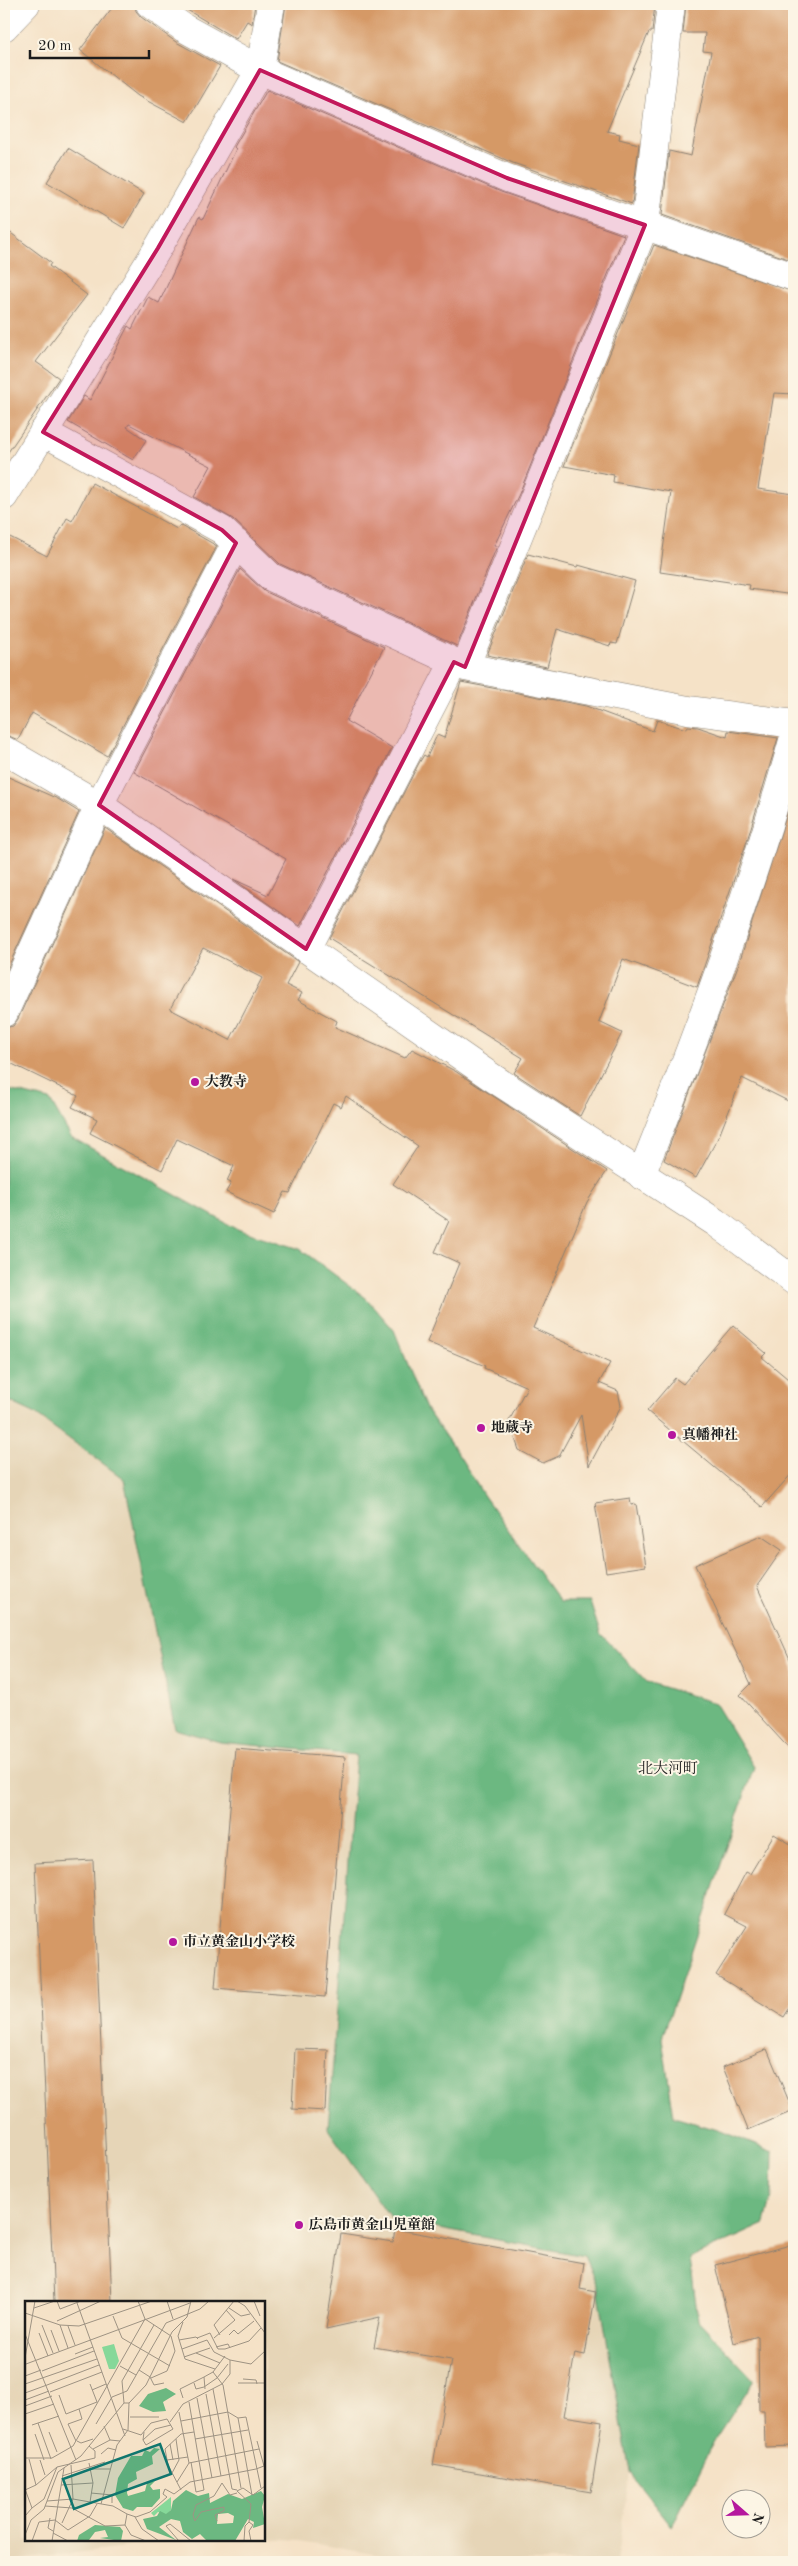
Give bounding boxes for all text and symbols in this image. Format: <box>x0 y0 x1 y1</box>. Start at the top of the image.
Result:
scale bar <box>30 28 149 60</box>
text: 20 m <box>38 39 72 54</box>
place label: 大教寺 <box>205 1074 247 1089</box>
marker: 大教寺 <box>189 1076 201 1088</box>
place label: 地蔵寺 <box>491 1420 533 1435</box>
marker: 地蔵寺 <box>475 1422 487 1434</box>
place label: 真幡神社 <box>682 1427 738 1442</box>
marker: 真幡神社 <box>666 1429 678 1441</box>
district label: 北大河町 <box>638 1760 698 1777</box>
place label: 市立黄金山小学校 <box>183 1934 295 1949</box>
marker: 市立黄金山小学校 <box>167 1936 179 1948</box>
place label: 広島市黄金山児童館 <box>309 2217 435 2232</box>
marker: 広島市黄金山児童館 <box>293 2219 305 2231</box>
inset map <box>25 2301 265 2541</box>
north arrow <box>720 2488 770 2538</box>
text: N <box>749 2511 766 2526</box>

